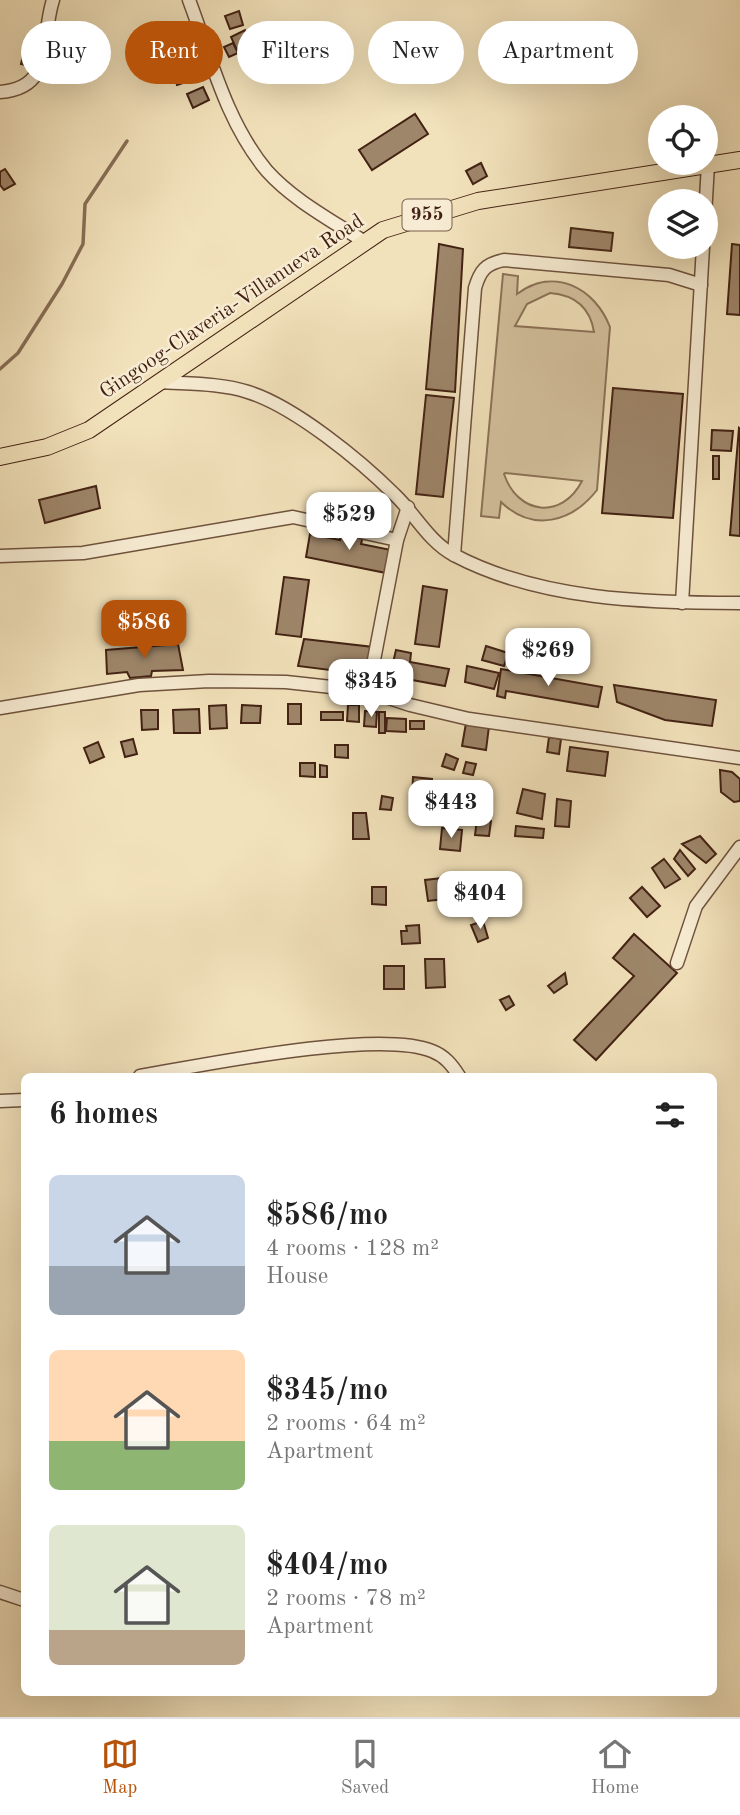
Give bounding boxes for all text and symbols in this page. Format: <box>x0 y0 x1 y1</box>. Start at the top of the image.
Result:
chip: Buy <box>21 21 111 84</box>
chip: Rent <box>125 21 223 84</box>
chip: Filters <box>237 21 354 84</box>
chip: New <box>368 21 464 84</box>
chip: Apartment <box>478 21 638 84</box>
map controls <box>648 105 718 259</box>
button: locate <box>648 105 718 175</box>
button: layers <box>648 189 718 259</box>
road number: 955 <box>402 200 452 230</box>
street label: Gingoog-Claveria-Villanueva Road <box>96 211 368 403</box>
pin: $529 <box>308 492 390 552</box>
text: $529 <box>322 503 376 526</box>
pin: $586 <box>103 600 185 660</box>
text: $586 <box>117 611 171 634</box>
pin: $269 <box>507 628 589 688</box>
text: $269 <box>521 639 575 662</box>
pin: $345 <box>330 660 412 719</box>
text: $345 <box>344 670 398 693</box>
pin: $443 <box>410 780 492 840</box>
text: $443 <box>424 791 478 814</box>
pin: $404 <box>439 872 521 931</box>
text: $404 <box>453 882 507 905</box>
icon: filters <box>651 1096 689 1134</box>
text: 6 homes <box>49 1100 158 1130</box>
text: $586/mo <box>266 1201 388 1231</box>
icon: home <box>105 1203 189 1287</box>
text: 4 rooms · 128 m² <box>266 1237 439 1260</box>
text: House <box>266 1265 328 1288</box>
text: $345/mo <box>266 1376 388 1406</box>
icon: home <box>105 1378 189 1462</box>
text: 2 rooms · 64 m² <box>266 1412 426 1435</box>
text: Apartment <box>266 1440 374 1463</box>
text: $404/mo <box>266 1551 388 1581</box>
icon: home <box>105 1553 189 1637</box>
text: 2 rooms · 78 m² <box>266 1587 426 1610</box>
text: Apartment <box>266 1615 374 1638</box>
tab: Map <box>101 1735 139 1800</box>
tab: Saved <box>341 1735 389 1800</box>
tab: Home <box>591 1735 639 1800</box>

